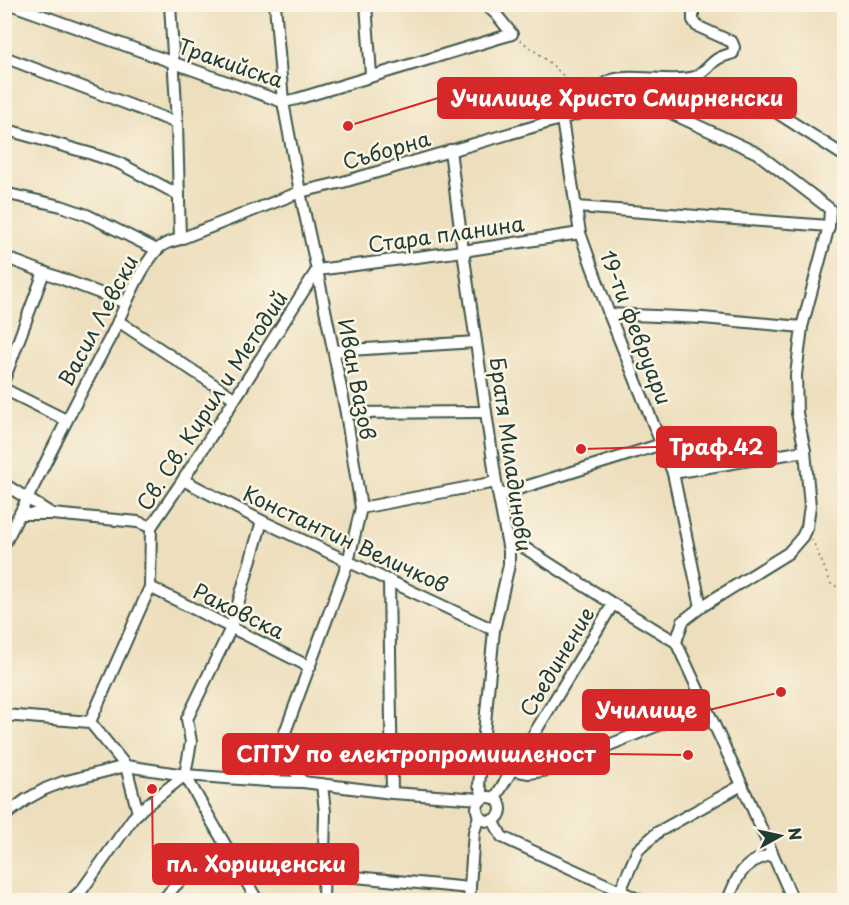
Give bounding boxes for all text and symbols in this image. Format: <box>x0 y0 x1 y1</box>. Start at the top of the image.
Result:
street label: Тракийска <box>174 29 288 95</box>
callout: Училище Христо Смирненски <box>438 78 796 118</box>
text: Училище Христо Смирненски <box>450 80 784 113</box>
street label: Съборна <box>338 121 434 177</box>
street label: Стара планина <box>366 206 527 260</box>
street label: 19-ти февруари <box>593 245 681 409</box>
street label: Васил Левски <box>49 249 145 391</box>
street label: Св. Св. Кирил и Методий <box>128 284 294 516</box>
street label: Иван Вазов <box>331 316 385 442</box>
street label: Братя Миладинови <box>482 355 542 553</box>
callout: Траф.42 <box>657 427 776 467</box>
text: Траф.42 <box>669 429 763 462</box>
street label: Константин Величков <box>238 476 454 600</box>
street label: Раковска <box>188 574 290 646</box>
street label: Съединение <box>511 600 601 722</box>
callout: Училище <box>583 690 709 730</box>
text: Училище <box>595 692 698 725</box>
callout: СПТУ по електропромишленост <box>223 734 609 774</box>
text: СПТУ по електропромишленост <box>236 736 596 769</box>
north arrow <box>750 806 810 866</box>
text: N <box>783 826 809 842</box>
callout: пл. Хорищенски <box>153 844 358 884</box>
text: пл. Хорищенски <box>166 846 346 879</box>

